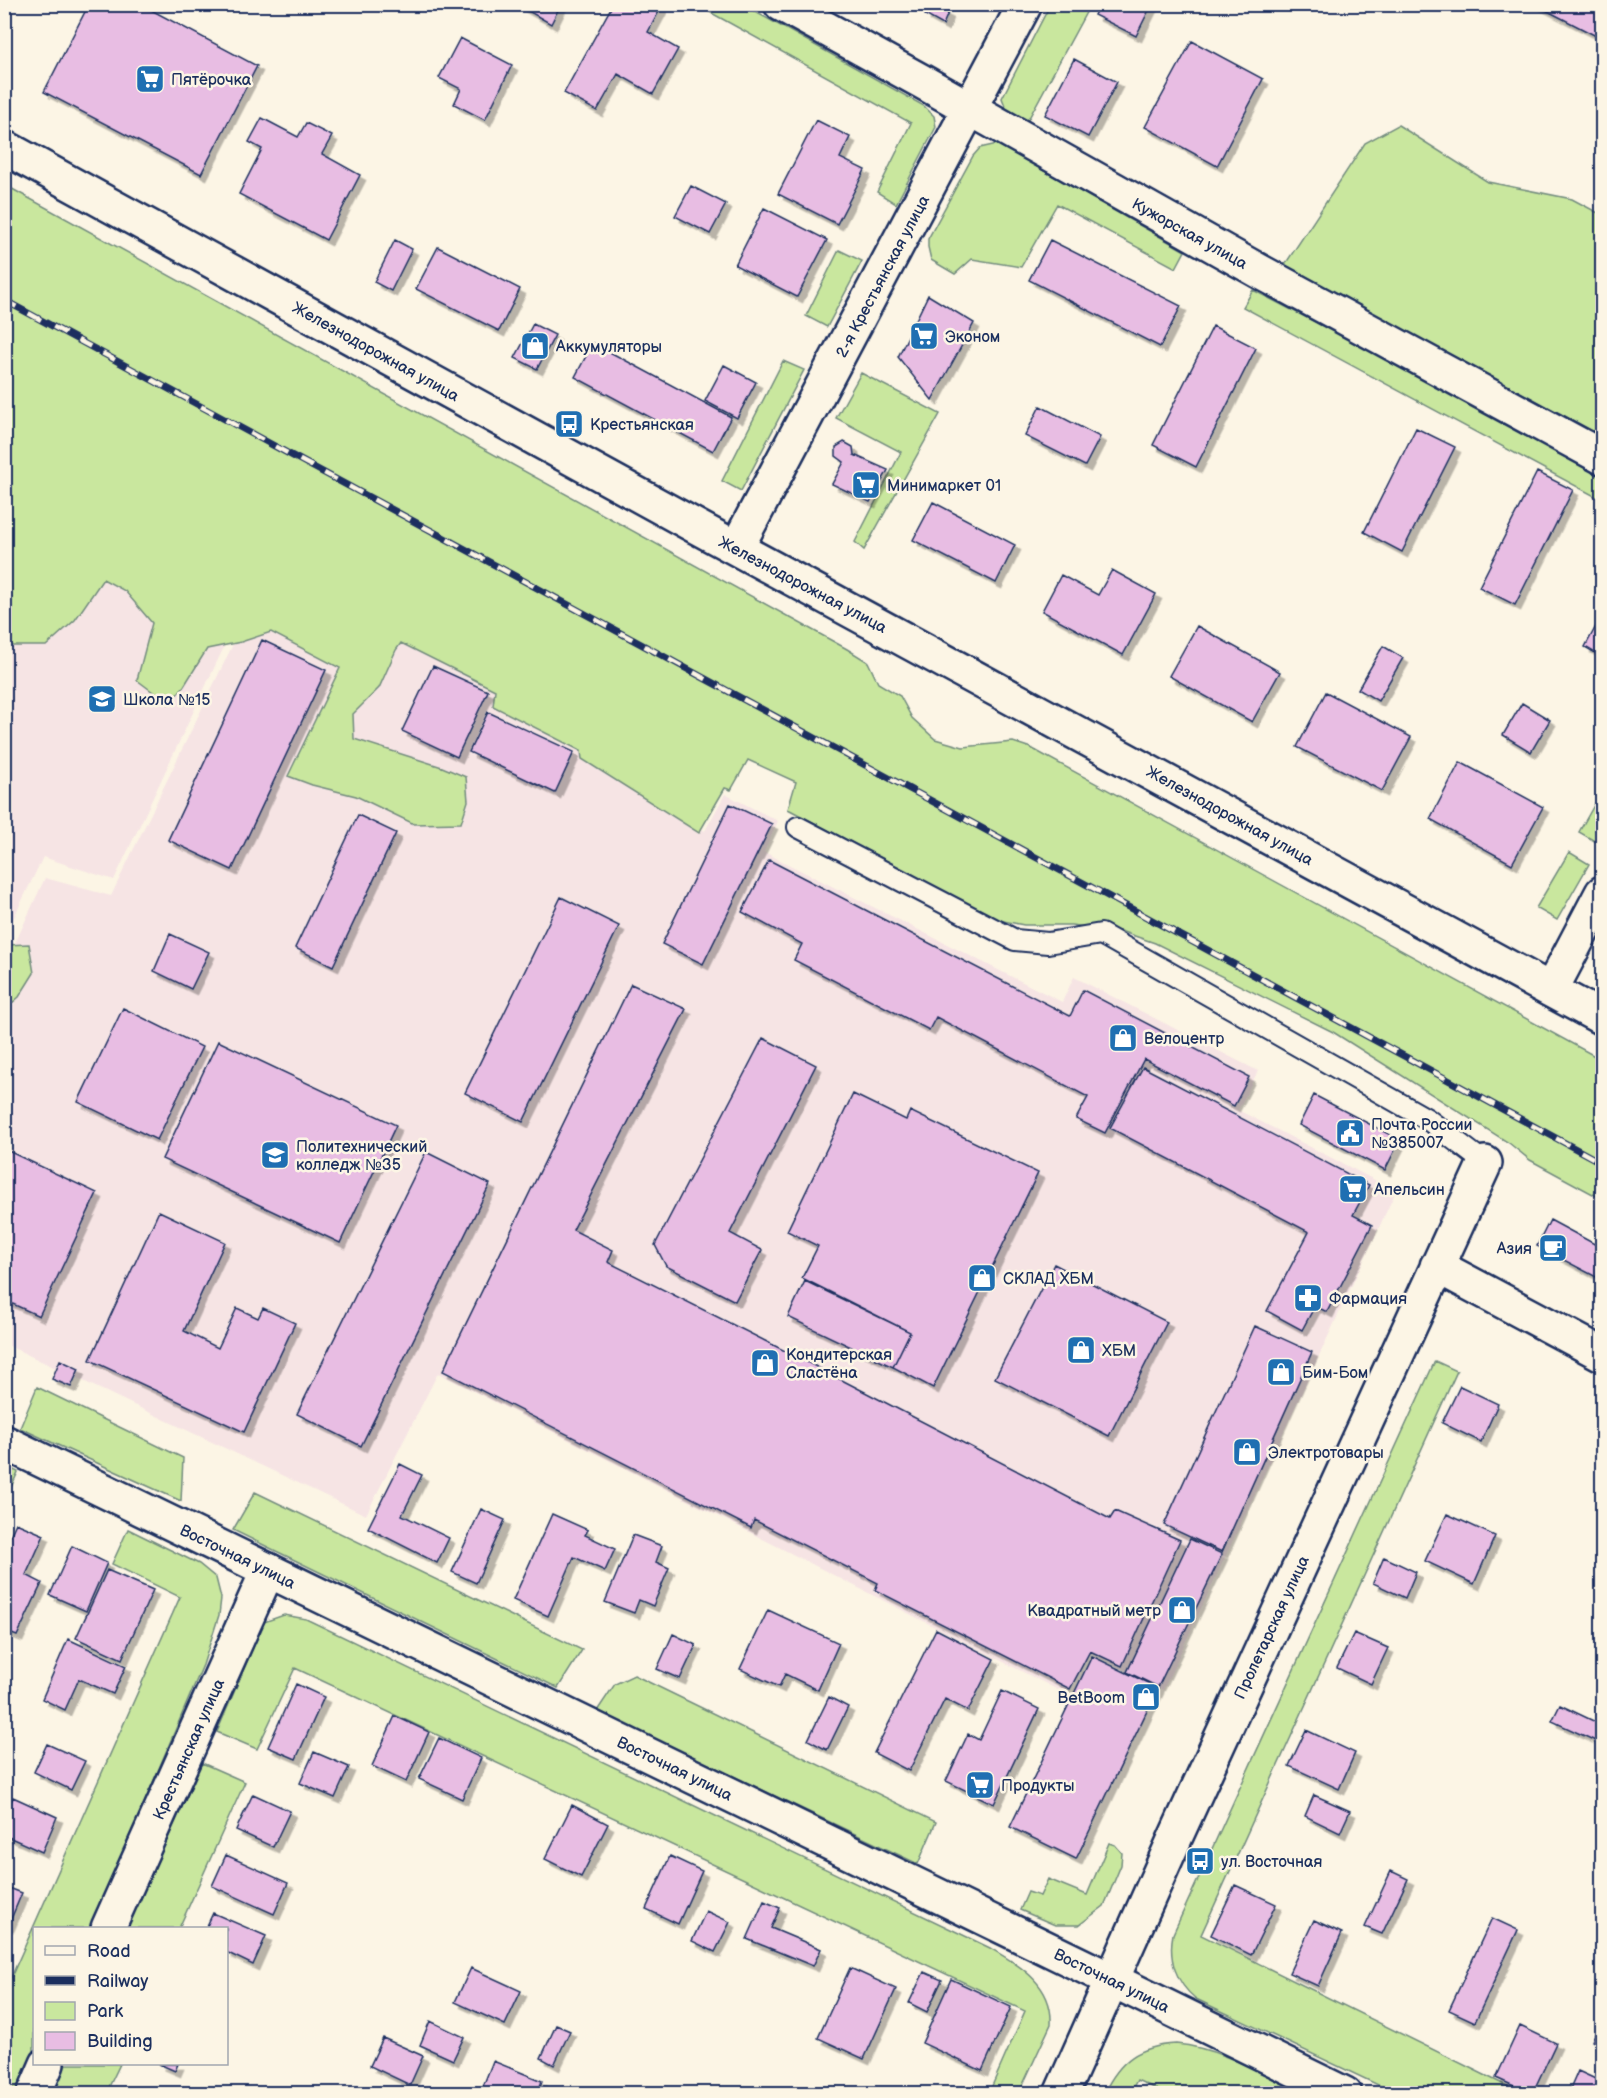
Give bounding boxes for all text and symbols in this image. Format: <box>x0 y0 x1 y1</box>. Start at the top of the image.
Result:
supermarket icon: Пятёрочка <box>134 63 166 95</box>
place label: Пятёрочка <box>171 71 252 90</box>
street label: 2-я Крестьянская улица <box>832 192 934 361</box>
street label: Кужорская улица <box>1128 195 1251 274</box>
street label: Железнодорожная улица <box>288 298 463 406</box>
supermarket icon: Эконом <box>908 320 940 352</box>
place label: Эконом <box>945 328 1000 347</box>
shop icon: Аккумуляторы <box>519 330 551 362</box>
place label: Аккумуляторы <box>555 338 662 357</box>
bus stop icon: Крестьянская <box>553 408 585 440</box>
place label: Крестьянская <box>590 416 694 435</box>
supermarket icon: Минимаркет 01 <box>850 469 882 501</box>
place label: Минимаркет 01 <box>887 477 1001 496</box>
street label: Железнодорожная улица <box>715 533 890 638</box>
school or university icon: Школа №15 <box>86 683 118 715</box>
place label: Школа №15 <box>123 691 210 710</box>
street label: Железнодорожная улица <box>1142 762 1317 870</box>
shop icon: Велоцентр <box>1107 1022 1139 1054</box>
place label: Велоцентр <box>1144 1030 1224 1049</box>
place label: Почта России №385007 <box>1371 1116 1473 1153</box>
public building icon: Почта России №385007 <box>1334 1117 1366 1149</box>
place label: Политехнический колледж №35 <box>296 1138 427 1175</box>
school or university icon: Политехнический колледж №35 <box>259 1139 291 1171</box>
supermarket icon: Апельсин <box>1337 1173 1369 1205</box>
place label: Апельсин <box>1373 1181 1445 1200</box>
cafe icon: Азия <box>1537 1232 1569 1264</box>
place label: Азия <box>1496 1240 1532 1259</box>
shop icon: СКЛАД ХБМ <box>966 1262 998 1294</box>
place label: СКЛАД ХБМ <box>1003 1270 1094 1289</box>
pharmacy icon: Фармация <box>1292 1282 1324 1314</box>
place label: Фармация <box>1329 1290 1407 1309</box>
shop icon: ХБМ <box>1065 1334 1097 1366</box>
place label: ХБМ <box>1102 1342 1136 1361</box>
place label: Кондитерская Сластёна <box>786 1346 892 1383</box>
shop icon: Кондитерская Сластёна <box>749 1347 781 1379</box>
shop icon: Бим-Бом <box>1265 1356 1297 1388</box>
place label: Бим-Бом <box>1302 1364 1368 1383</box>
shop icon: Электротовары <box>1231 1436 1263 1468</box>
place label: Электротовары <box>1268 1444 1384 1463</box>
street label: Восточная улица <box>177 1521 299 1594</box>
street label: Пролетарская улица <box>1231 1553 1314 1702</box>
shop icon: Квадратный метр <box>1166 1594 1198 1626</box>
place label: Квадратный метр <box>1027 1602 1161 1621</box>
street label: Крестьянская улица <box>150 1676 229 1823</box>
shop icon: BetBoom <box>1130 1681 1162 1713</box>
place label: BetBoom <box>1057 1689 1125 1708</box>
street label: Восточная улица <box>614 1733 736 1806</box>
supermarket icon: Продукты <box>964 1769 996 1801</box>
place label: Продукты <box>1001 1777 1074 1796</box>
bus stop icon: ул. Восточная <box>1184 1845 1216 1877</box>
place label: ул. Восточная <box>1221 1853 1323 1872</box>
legend <box>33 1927 228 2065</box>
text: Road <box>87 1941 131 1962</box>
street label: Восточная улица <box>1051 1945 1173 2018</box>
text: Railway <box>87 1971 149 1992</box>
text: Park <box>87 2001 123 2022</box>
text: Building <box>87 2031 153 2052</box>

